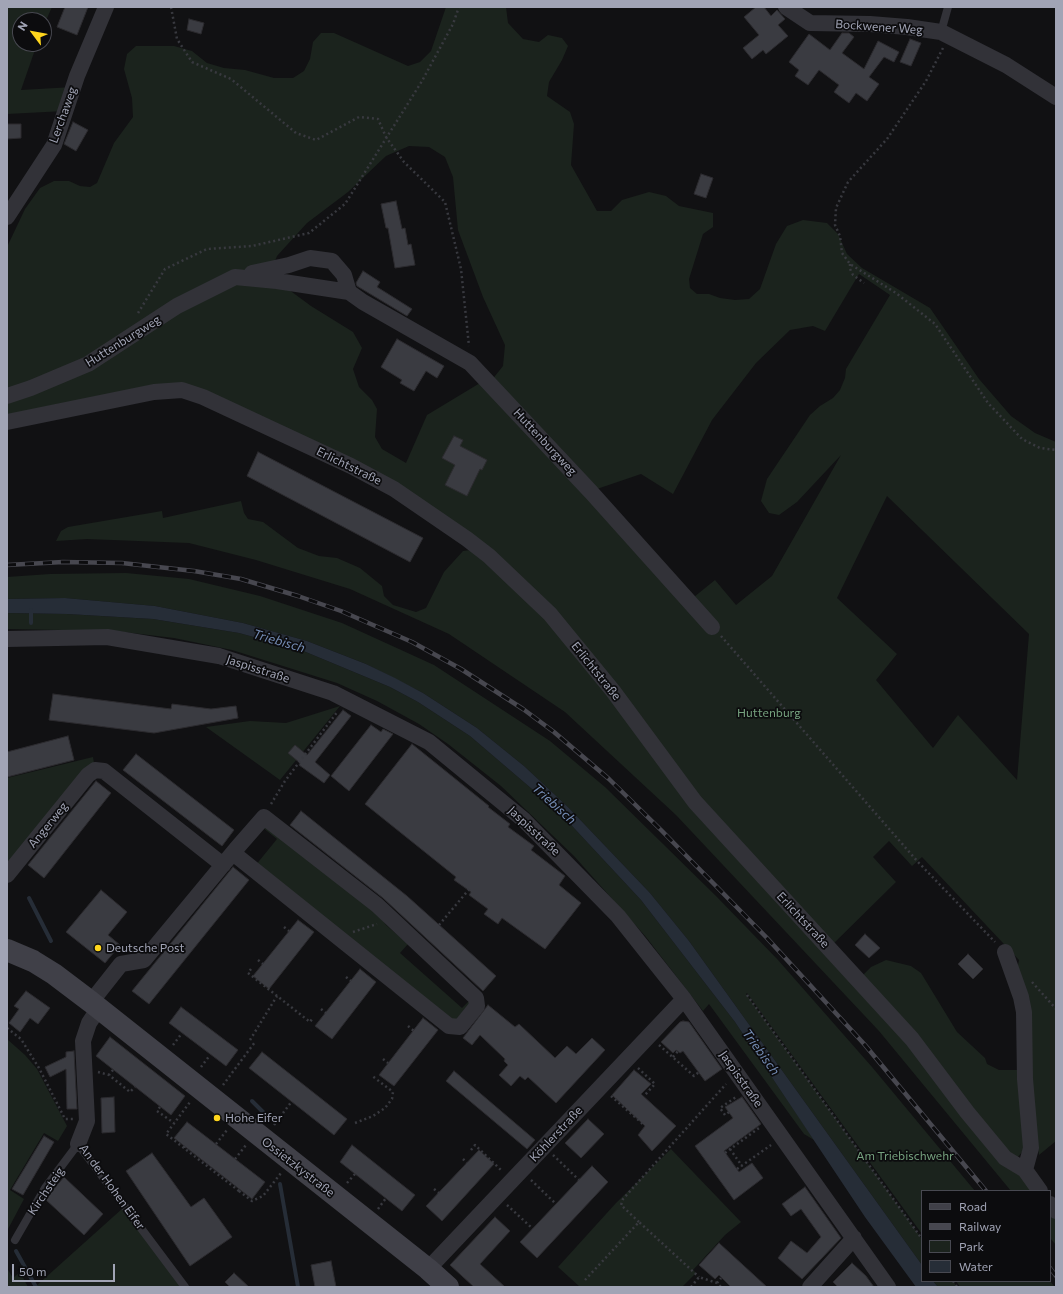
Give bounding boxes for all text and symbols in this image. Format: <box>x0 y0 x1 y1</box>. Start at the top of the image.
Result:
north arrow <box>12 12 52 52</box>
street label: Bockwener Weg <box>835 17 923 37</box>
text: N <box>15 19 30 33</box>
street label: Lerchaweg <box>46 85 80 145</box>
street label: Huttenburgweg <box>83 312 163 370</box>
street label: Huttenburgweg <box>510 406 580 478</box>
street label: Erlichtstraße <box>314 444 384 488</box>
water label: Triebisch <box>251 626 307 656</box>
street label: Erlichtstraße <box>568 639 624 703</box>
street label: Jaspisstraße <box>225 652 291 686</box>
park label: Huttenburg <box>737 706 801 720</box>
water label: Triebisch <box>529 780 579 828</box>
street label: Angerweg <box>25 799 71 851</box>
street label: Jaspisstraße <box>505 803 563 859</box>
street label: Erlichtstraße <box>774 889 832 951</box>
place label: Deutsche Post <box>106 941 184 955</box>
marker: Deutsche Post <box>93 943 103 953</box>
water label: Triebisch <box>739 1026 783 1078</box>
street label: Jaspisstraße <box>716 1048 766 1110</box>
street label: Köhlerstraße <box>527 1103 585 1165</box>
place label: Hohe Eifer <box>225 1111 282 1125</box>
marker: Hohe Eifer <box>212 1113 222 1123</box>
street label: Ossietzkystraße <box>259 1134 337 1200</box>
street label: An der Hohen Eifer <box>76 1141 148 1233</box>
park label: Am Triebischwehr <box>856 1149 954 1163</box>
street label: Kirchsteig <box>25 1164 67 1218</box>
legend <box>921 1190 1051 1282</box>
text: Road <box>959 1199 987 1213</box>
text: Railway <box>959 1219 1001 1233</box>
text: Park <box>959 1239 984 1253</box>
scale bar <box>14 1256 117 1282</box>
text: Water <box>959 1259 993 1273</box>
text: 50 m <box>19 1264 47 1278</box>

